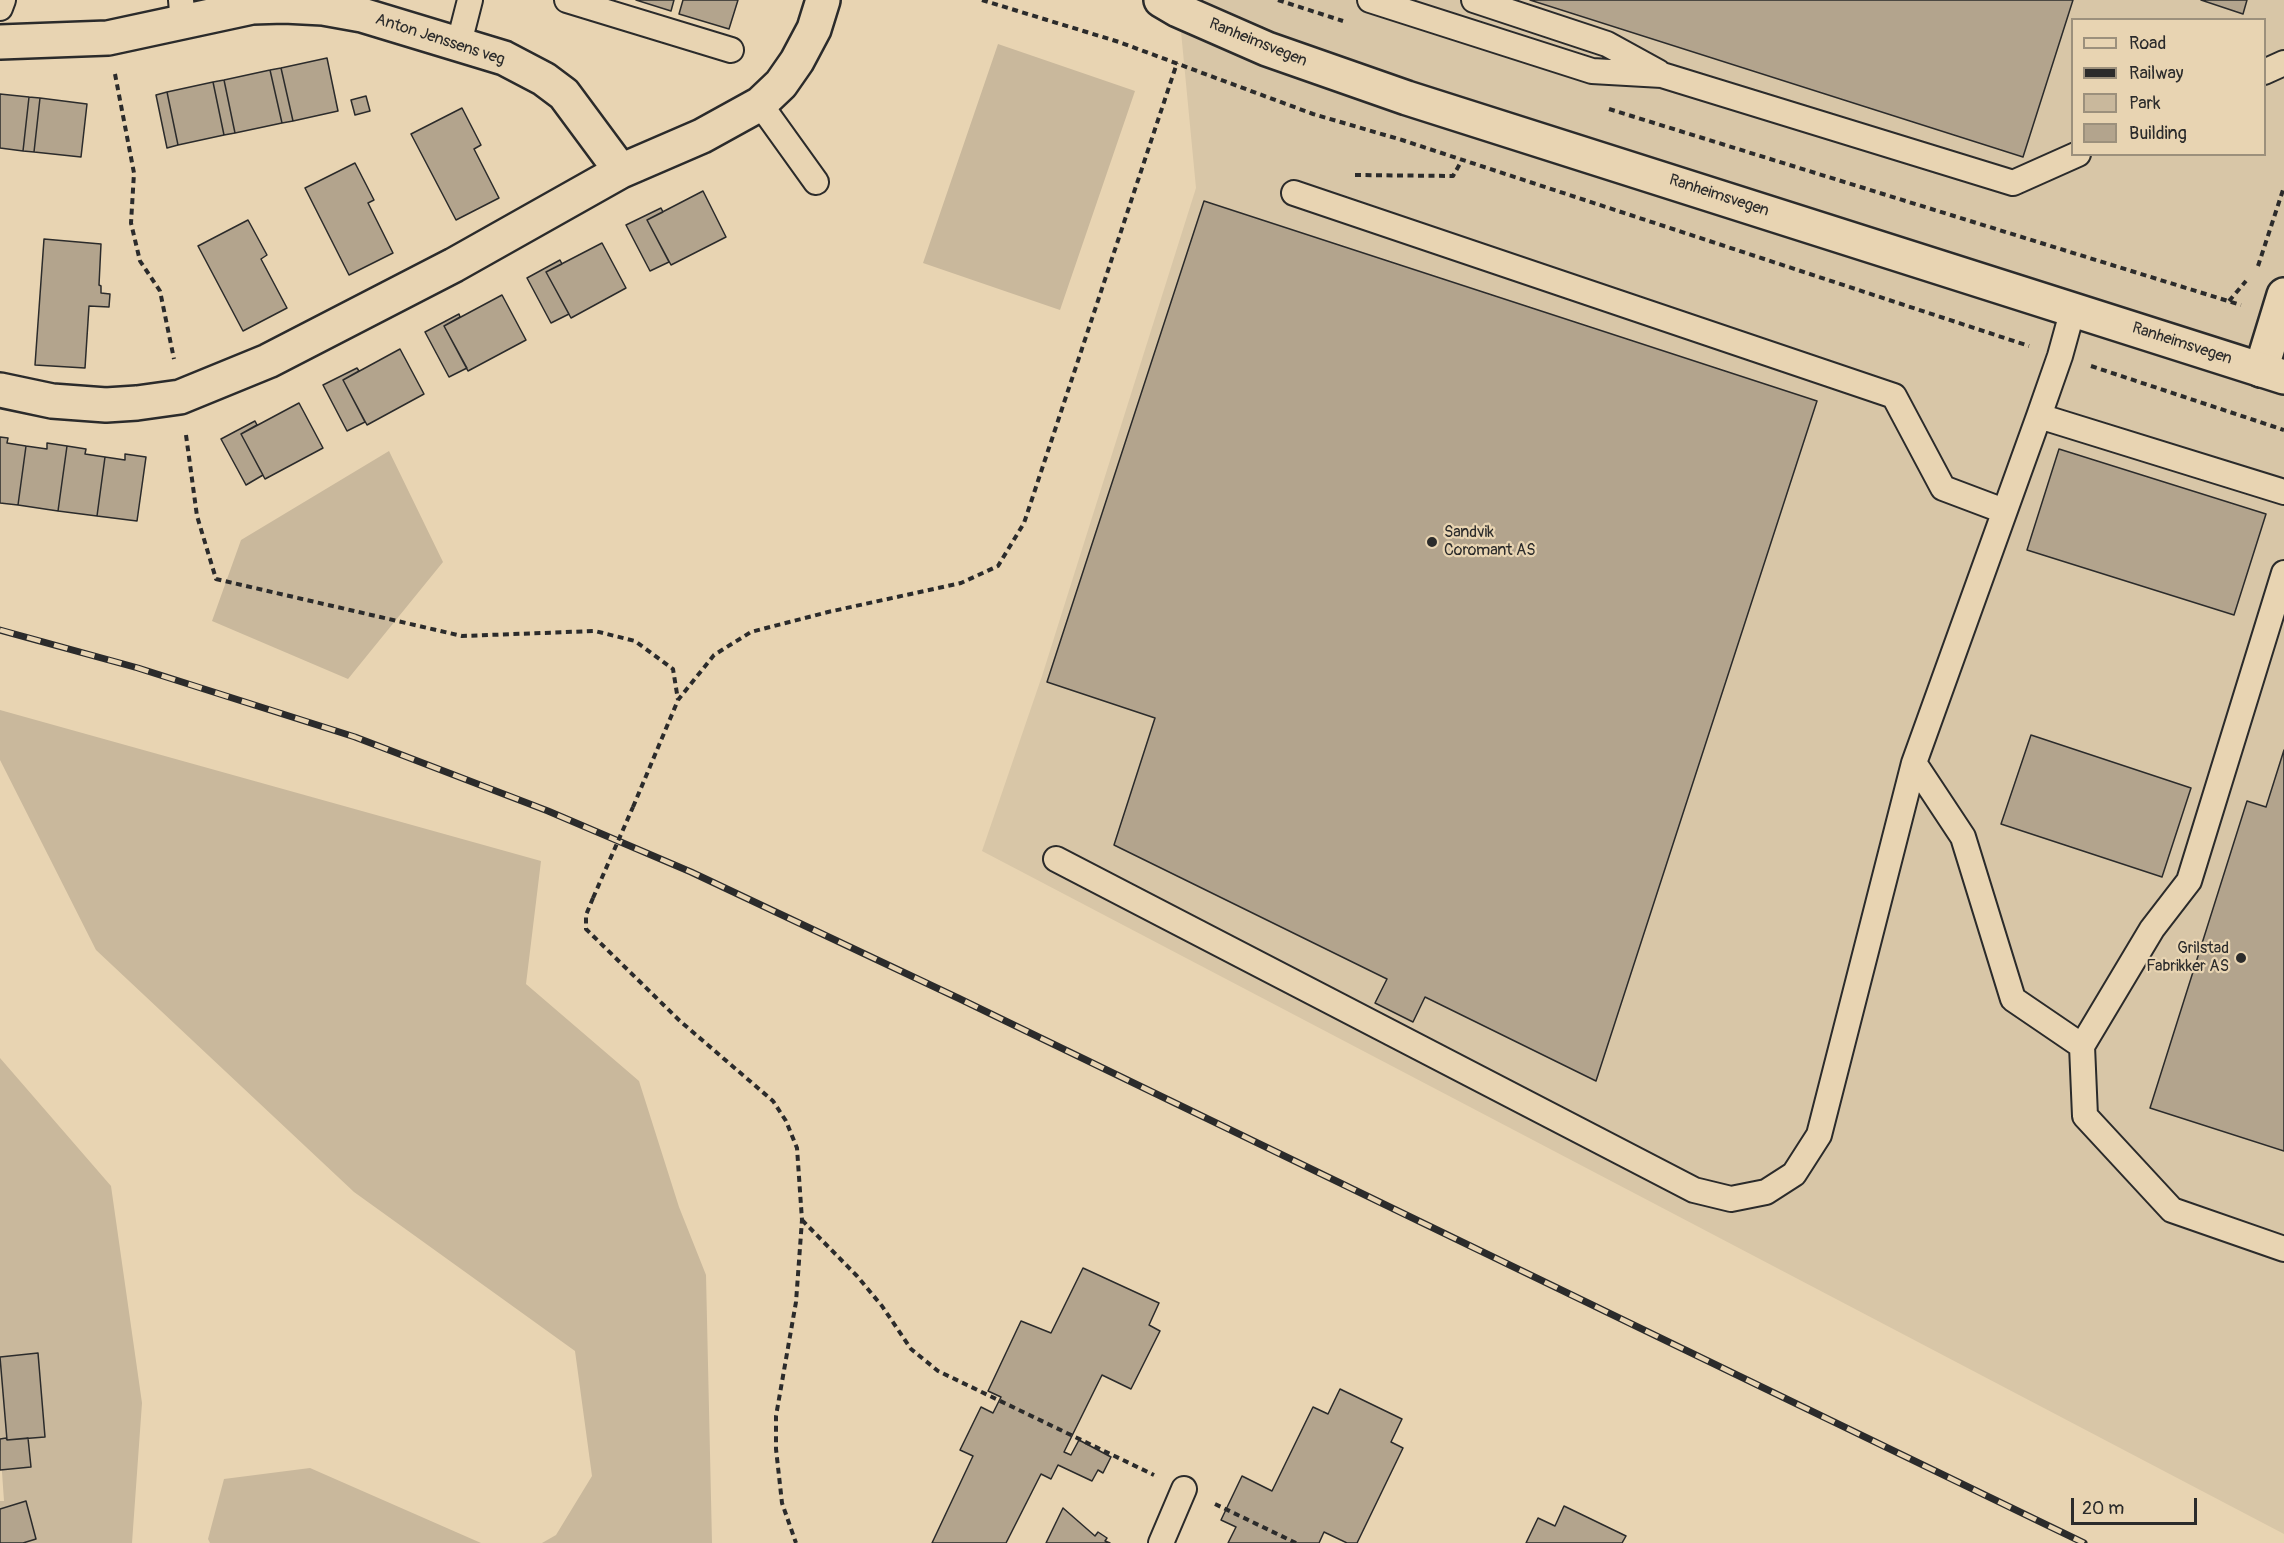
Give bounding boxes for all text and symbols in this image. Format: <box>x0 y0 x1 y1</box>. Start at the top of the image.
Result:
street label: Anton Jenssens veg <box>373 10 507 70</box>
street label: Ranheimsvegen <box>1206 15 1310 71</box>
legend <box>2071 18 2266 156</box>
text: Road <box>2129 32 2166 55</box>
text: Railway <box>2129 62 2184 85</box>
text: Park <box>2129 92 2161 115</box>
text: Building <box>2129 122 2187 145</box>
street label: Ranheimsvegen <box>1667 171 1771 221</box>
street label: Ranheimsvegen <box>2130 319 2234 369</box>
place label: Sandvik Coromant AS <box>1444 523 1536 561</box>
marker: Sandvik Coromant AS <box>1425 535 1439 549</box>
place label: Grilstad Fabrikker AS <box>2146 939 2229 977</box>
marker: Grilstad Fabrikker AS <box>2234 951 2248 965</box>
scale bar <box>2074 1486 2200 1524</box>
text: 20 m <box>2082 1497 2124 1520</box>

